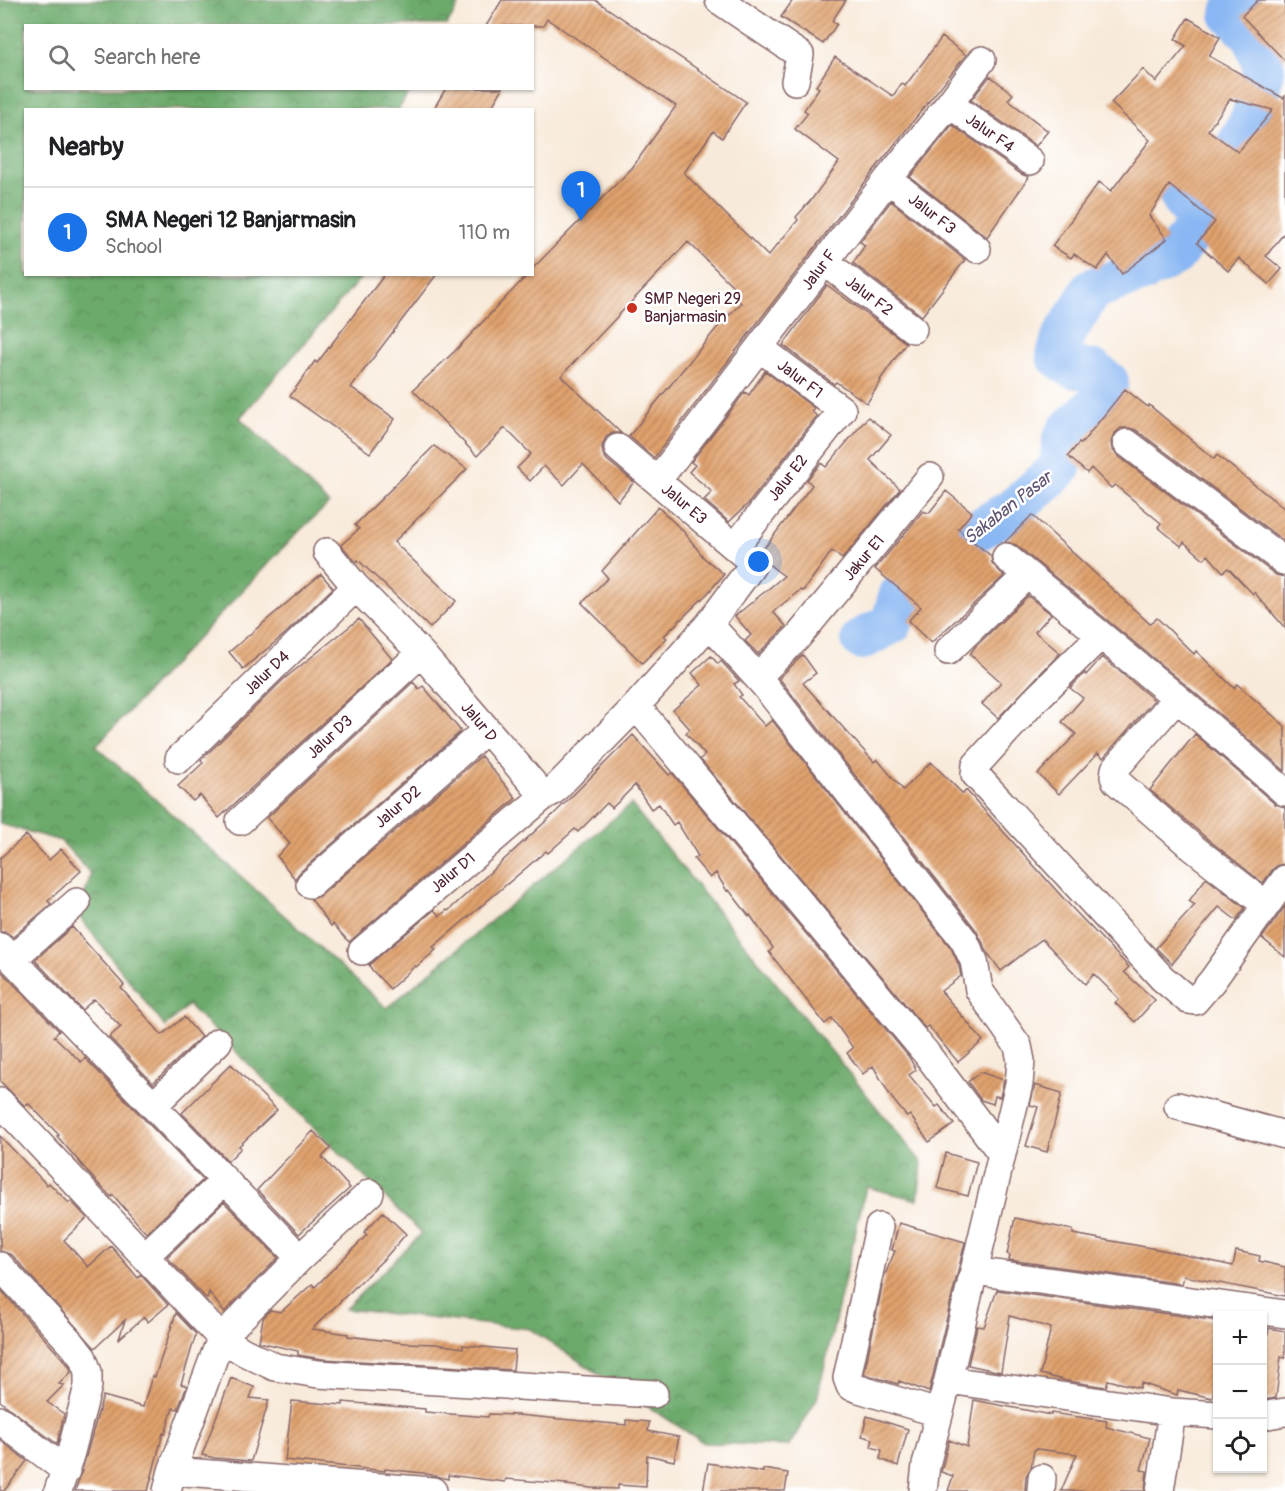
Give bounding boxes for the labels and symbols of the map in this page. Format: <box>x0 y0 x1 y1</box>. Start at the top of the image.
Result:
street label: Jalur F4 <box>962 109 1018 157</box>
pin: 1 <box>562 172 600 221</box>
street label: Jalur F3 <box>904 189 960 239</box>
street label: Jalur F <box>797 245 841 294</box>
street label: Jalur F2 <box>841 272 897 320</box>
place label: SMP Negeri 29 Banjarmasin <box>644 289 741 327</box>
marker: SMP Negeri 29 Banjarmasin <box>625 301 639 315</box>
street label: Jalur F1 <box>773 355 827 403</box>
street label: Jalur E2 <box>764 451 812 505</box>
water label: Sakaban Pasar <box>959 465 1059 550</box>
street label: Jalur E3 <box>657 479 711 529</box>
street label: Jakur E1 <box>839 531 889 585</box>
your location <box>744 547 773 576</box>
street label: Jalur D4 <box>240 647 294 699</box>
street label: Jalur D <box>456 698 502 746</box>
street label: Jalur D3 <box>303 711 357 763</box>
street label: Jalur D2 <box>371 781 425 833</box>
street label: Jalur D1 <box>426 848 480 898</box>

